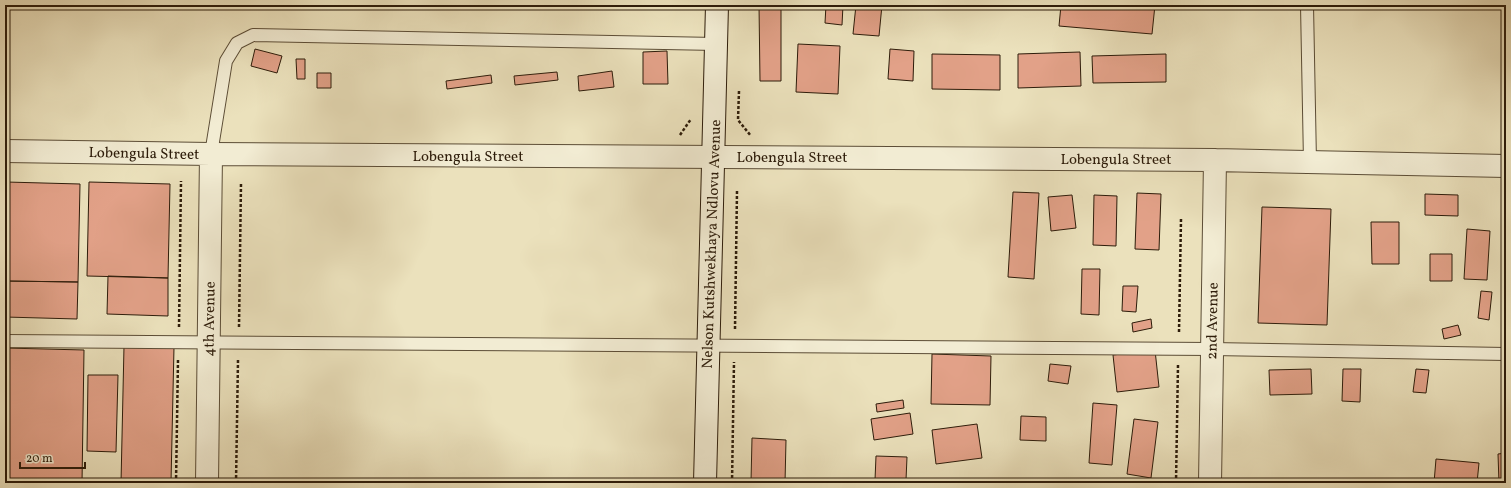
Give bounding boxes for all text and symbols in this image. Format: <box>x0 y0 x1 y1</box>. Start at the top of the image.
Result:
street label: Nelson Kutshwekhaya Ndlovu Avenue <box>698 119 727 369</box>
street label: Lobengula Street <box>88 143 200 166</box>
street label: Lobengula Street <box>413 147 523 168</box>
street label: Lobengula Street <box>737 148 847 169</box>
street label: Lobengula Street <box>1061 150 1171 171</box>
street label: 4th Avenue <box>199 281 222 357</box>
street label: 2nd Avenue <box>1202 282 1225 360</box>
scale bar <box>20 444 85 470</box>
text: 20 m <box>26 451 53 467</box>

